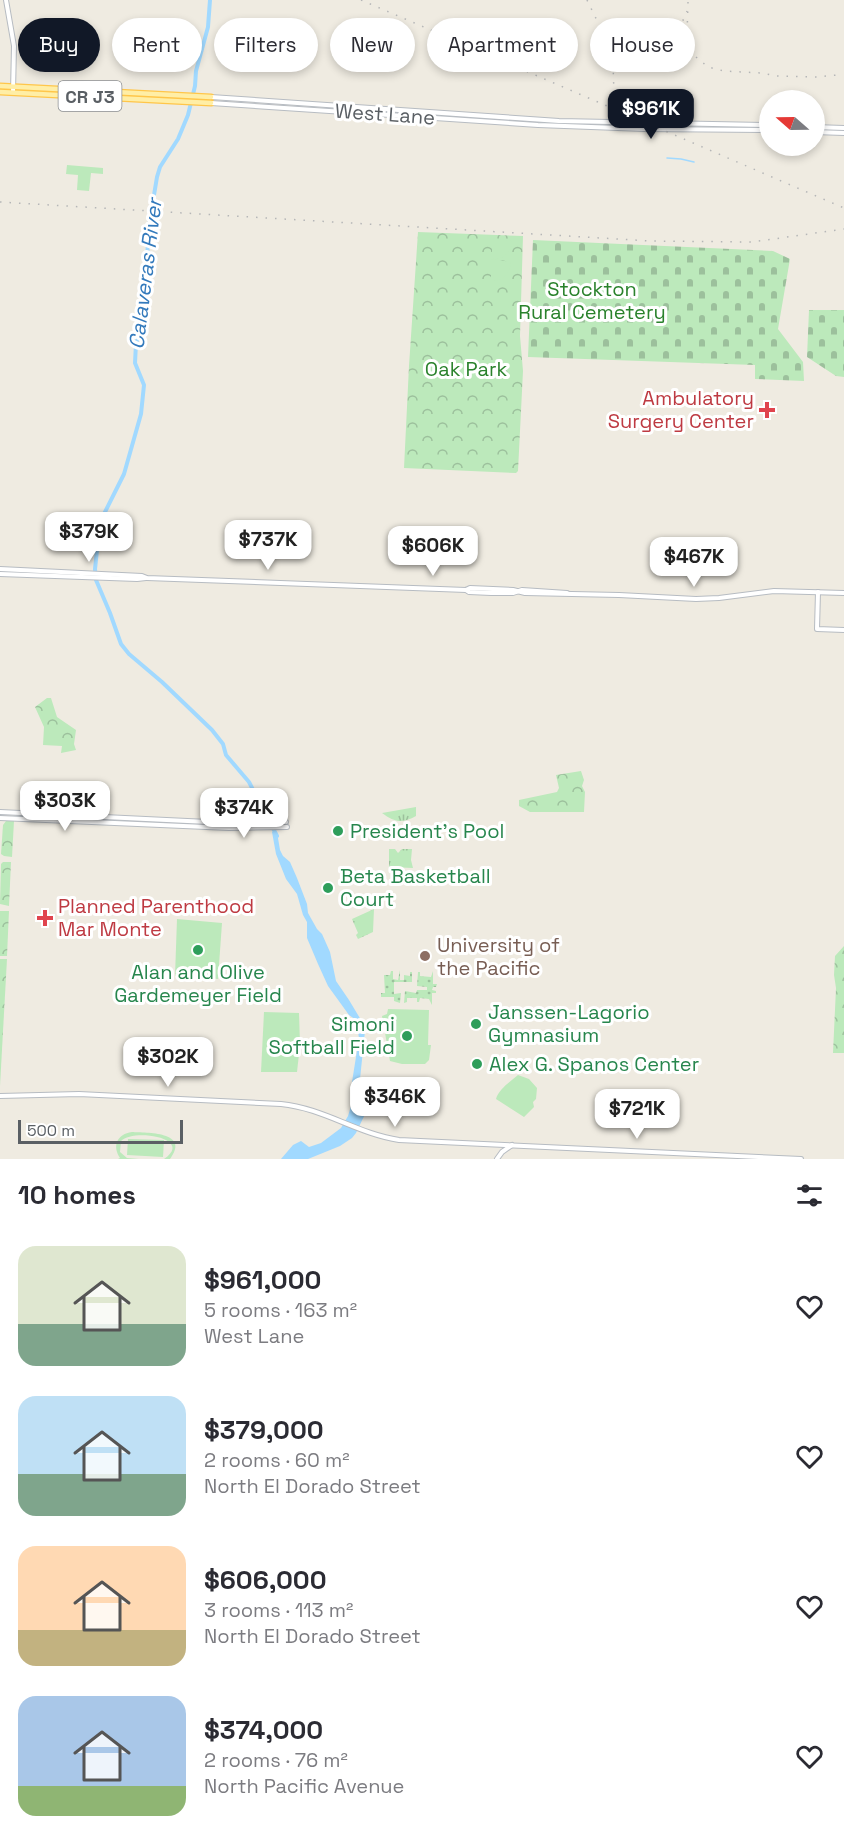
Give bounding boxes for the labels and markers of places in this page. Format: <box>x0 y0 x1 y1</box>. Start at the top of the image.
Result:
pin: $961K <box>609 89 693 140</box>
place label: Ambulatory Surgery Center <box>608 385 754 434</box>
marker: Ambulatory Surgery Center <box>758 401 776 419</box>
pin: $379K <box>47 512 131 563</box>
pin: $737K <box>226 520 310 571</box>
pin: $606K <box>391 526 475 577</box>
pin: $467K <box>652 537 736 588</box>
pin: $303K <box>23 781 107 832</box>
pin: $374K <box>202 788 286 839</box>
place label: President's Pool <box>350 818 504 844</box>
marker: President's Pool <box>331 824 345 838</box>
place label: Beta Basketball Court <box>340 863 491 912</box>
marker: Beta Basketball Court <box>321 881 335 895</box>
place label: Planned Parenthood Mar Monte <box>58 893 254 942</box>
marker: Planned Parenthood Mar Monte <box>36 909 54 927</box>
place label: University of the Pacific <box>437 932 560 981</box>
marker: Alan and Olive Gardemeyer Field <box>191 943 205 957</box>
marker: University of the Pacific <box>418 949 432 963</box>
place label: Alan and Olive Gardemeyer Field <box>114 959 282 1008</box>
place label: Janssen-Lagorio Gymnasium <box>488 999 650 1048</box>
place label: Simoni Softball Field <box>268 1011 395 1060</box>
marker: Janssen-Lagorio Gymnasium <box>469 1017 483 1031</box>
marker: Simoni Softball Field <box>400 1029 414 1043</box>
pin: $302K <box>126 1037 210 1088</box>
place label: Alex G. Spanos Center <box>489 1051 699 1077</box>
marker: Alex G. Spanos Center <box>470 1057 484 1071</box>
pin: $346K <box>353 1077 437 1128</box>
pin: $721K <box>595 1089 679 1140</box>

